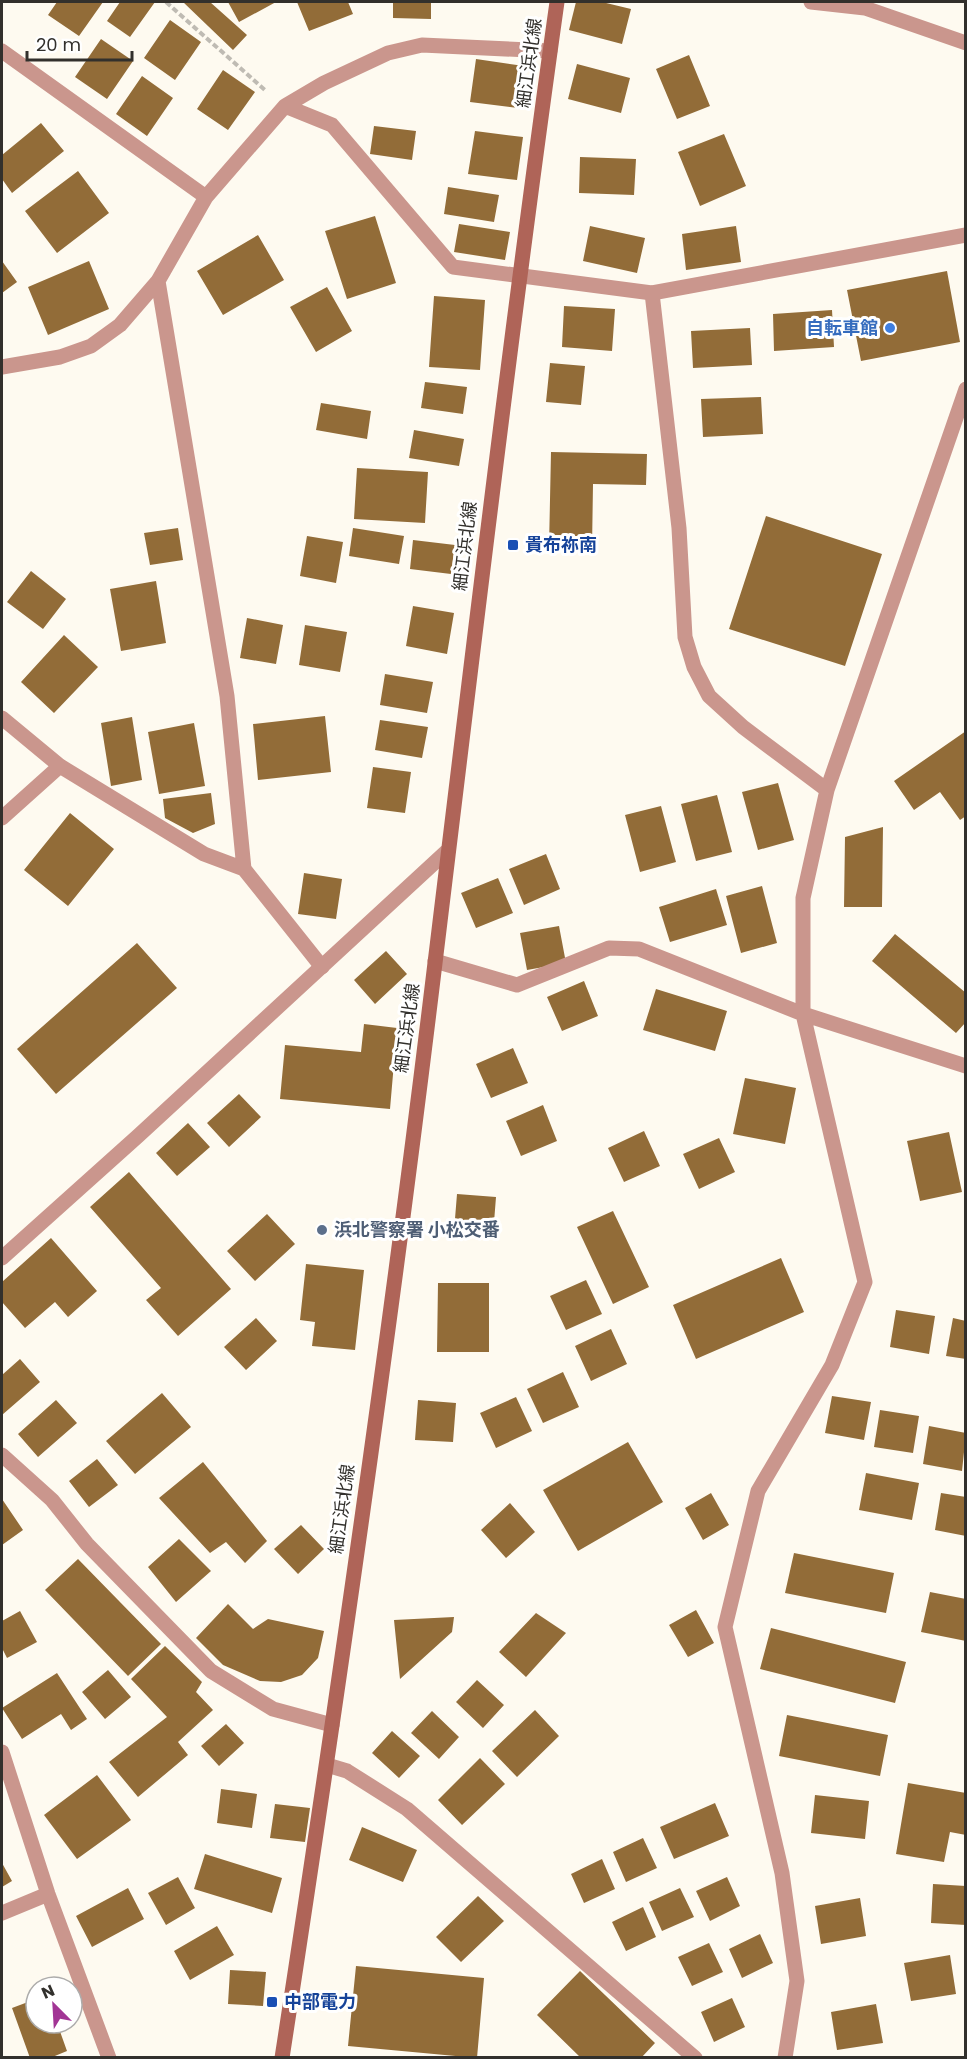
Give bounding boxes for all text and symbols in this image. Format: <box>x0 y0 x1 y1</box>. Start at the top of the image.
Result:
street label: 細江浜北線 <box>510 17 547 109</box>
scale bar <box>27 24 132 62</box>
text: 20 m <box>36 32 81 57</box>
place label: 自転車館 <box>806 315 878 340</box>
marker: 自転車館 <box>883 321 897 335</box>
street label: 細江浜北線 <box>447 500 482 592</box>
place label: 貴布祢南 <box>525 532 597 557</box>
marker: 貴布祢南 <box>506 538 520 552</box>
street label: 細江浜北線 <box>388 982 425 1074</box>
place label: 浜北警察署 小松交番 <box>334 1217 500 1242</box>
marker: 浜北警察署 小松交番 <box>315 1223 329 1237</box>
street label: 細江浜北線 <box>323 1463 360 1555</box>
north arrow <box>24 1975 84 2035</box>
text: N <box>38 1979 58 2005</box>
place label: 中部電力 <box>284 1989 356 2014</box>
marker: 中部電力 <box>265 1995 279 2009</box>

